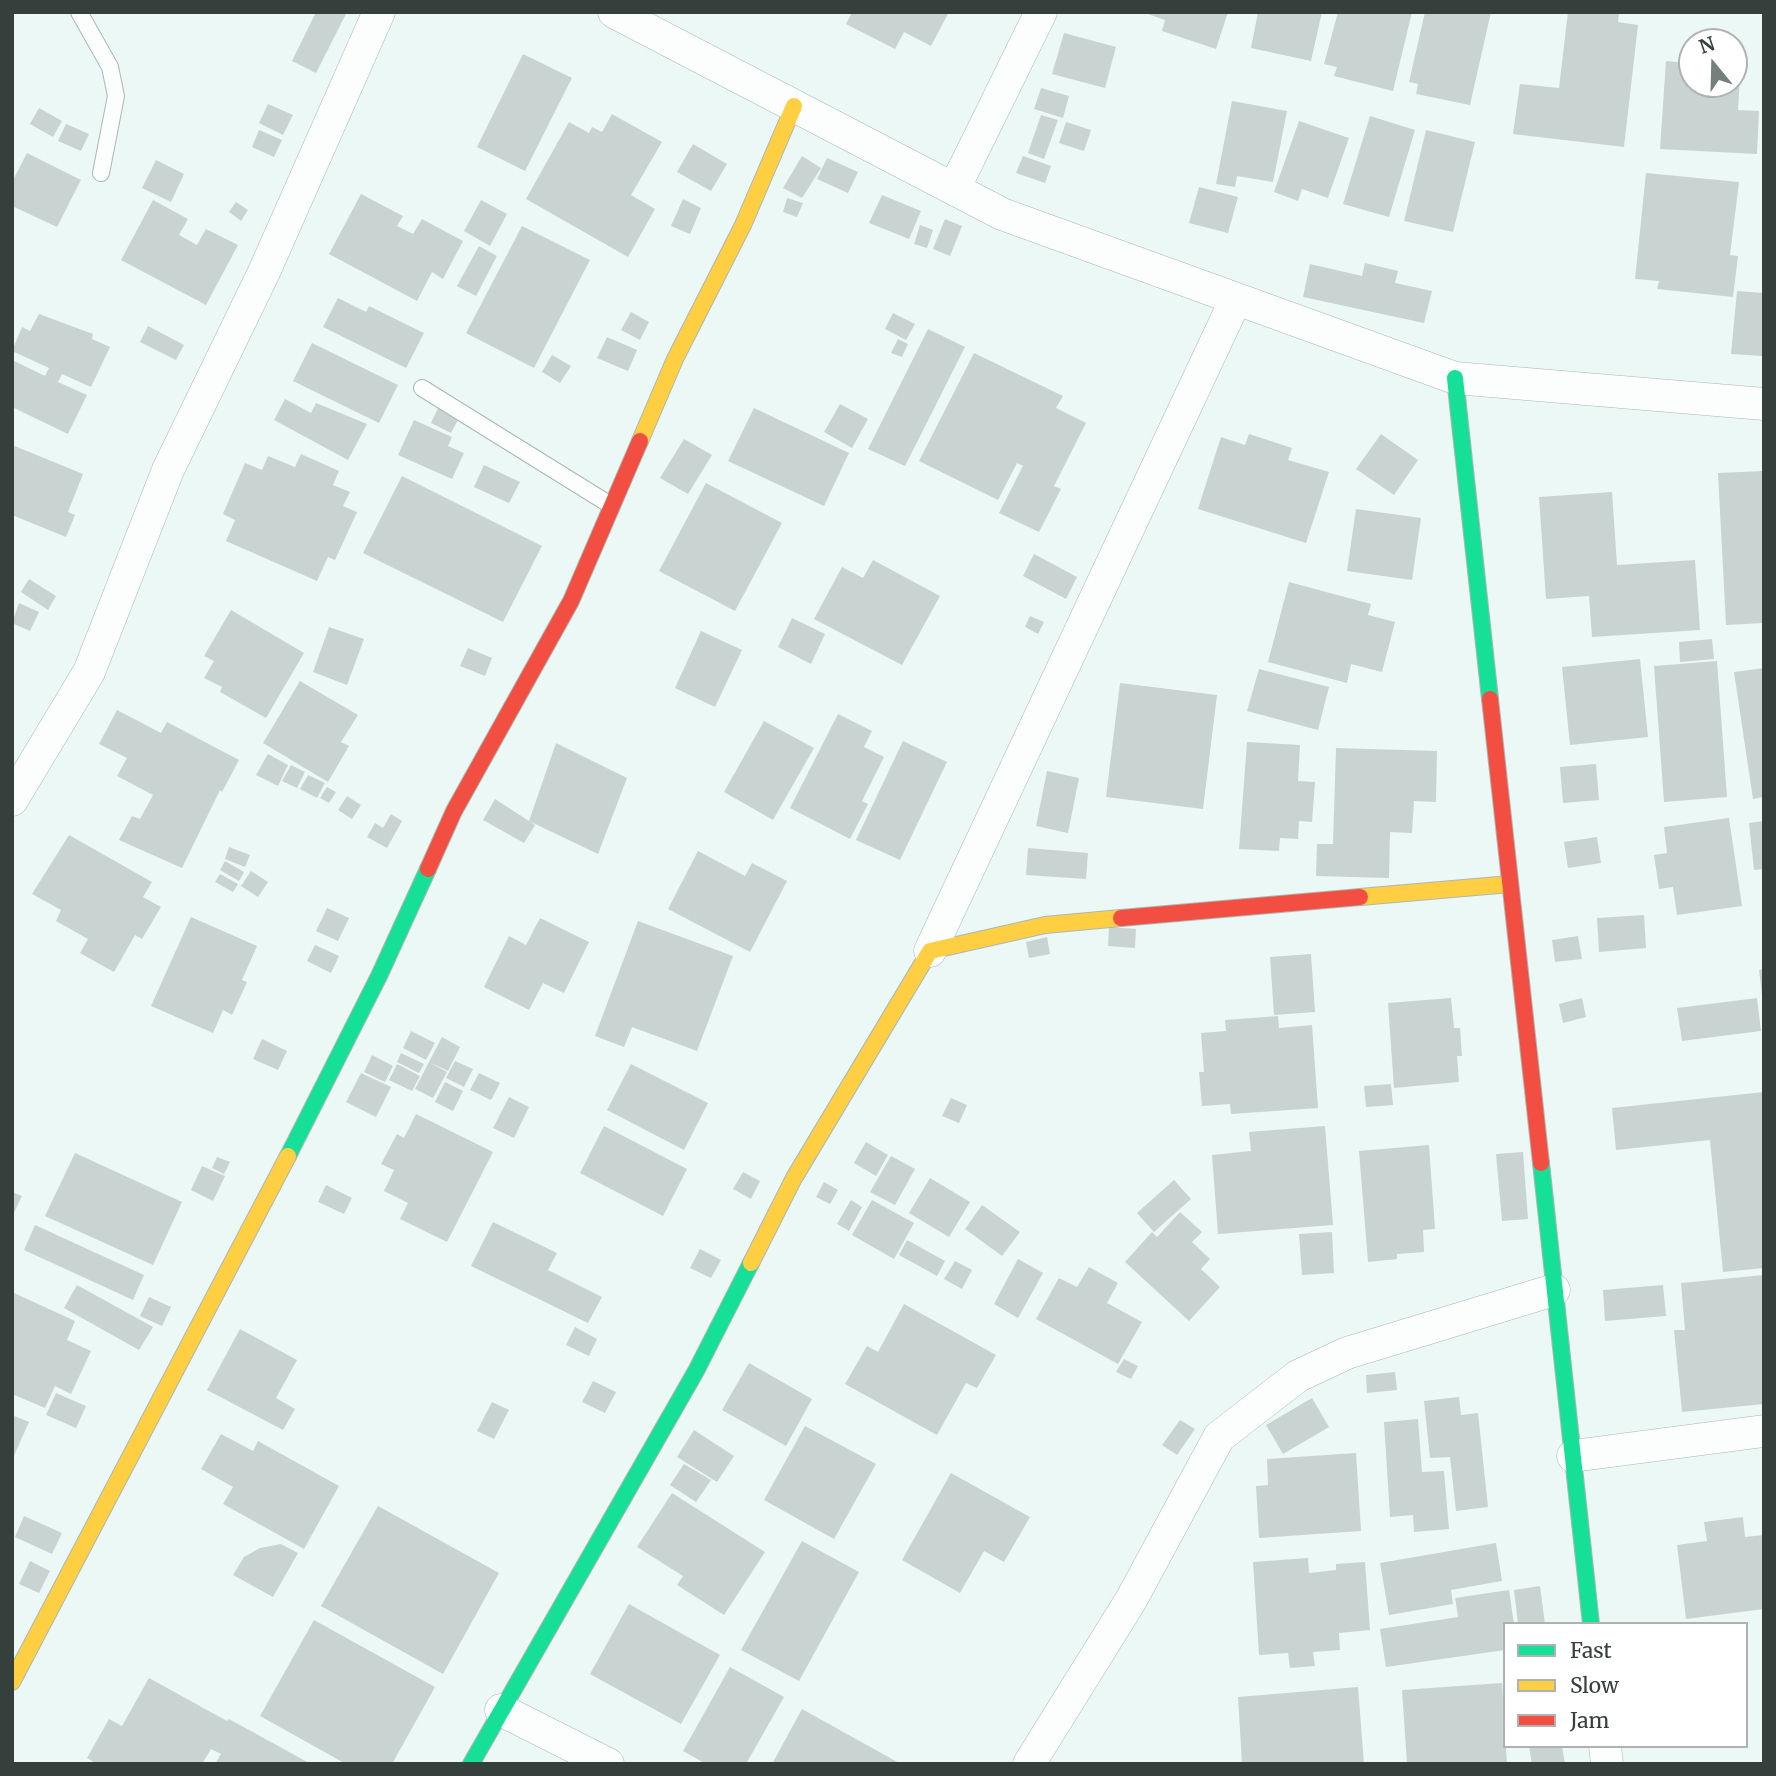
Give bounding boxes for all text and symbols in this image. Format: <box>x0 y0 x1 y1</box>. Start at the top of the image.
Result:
north arrow <box>1678 28 1748 98</box>
text: N <box>1696 31 1718 59</box>
legend <box>1503 1622 1748 1748</box>
text: Fast <box>1570 1637 1612 1664</box>
text: Slow <box>1570 1672 1619 1699</box>
text: Jam <box>1570 1707 1609 1734</box>

